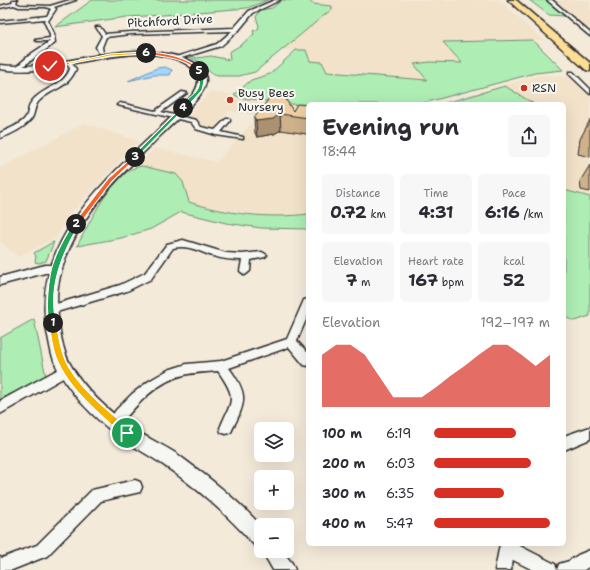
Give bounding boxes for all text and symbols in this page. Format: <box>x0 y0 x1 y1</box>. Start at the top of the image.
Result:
street label: Pitchford Drive <box>127 11 213 31</box>
pin: 6 <box>136 43 156 63</box>
text: 6 <box>142 45 150 60</box>
pin <box>33 49 67 83</box>
icon: check <box>39 55 61 77</box>
pin: 5 <box>189 61 209 81</box>
text: 5 <box>196 63 202 78</box>
place label: RSN <box>532 80 556 96</box>
marker: RSN <box>519 83 529 93</box>
place label: Busy Bees Nursery <box>238 85 295 115</box>
marker: Busy Bees Nursery <box>225 95 235 105</box>
pin: 4 <box>173 98 193 118</box>
text: 4 <box>179 100 187 115</box>
text: Evening run <box>322 113 459 142</box>
button: share <box>508 115 550 157</box>
text: 18:44 <box>322 143 356 160</box>
pin: 3 <box>125 147 145 167</box>
text: 3 <box>131 149 139 164</box>
text: Distance <box>335 186 381 201</box>
text: Time <box>423 186 449 201</box>
text: Pace <box>502 186 526 201</box>
text: 0.72 <box>330 201 367 223</box>
text: 4:31 <box>418 201 454 223</box>
text: 6:16 <box>485 201 520 223</box>
text: km <box>367 207 386 222</box>
text: /km <box>520 207 543 222</box>
pin: 2 <box>66 214 86 234</box>
text: 2 <box>72 216 80 231</box>
text: Elevation <box>333 254 383 269</box>
text: Heart rate <box>408 254 464 269</box>
text: kcal <box>503 254 525 269</box>
text: 7 <box>345 269 357 291</box>
text: 167 <box>408 269 438 291</box>
text: 52 <box>503 269 525 291</box>
text: m <box>357 275 371 290</box>
text: bpm <box>438 275 464 290</box>
pin: 1 <box>43 313 63 333</box>
text: Elevation <box>322 314 380 331</box>
text: 192–197 m <box>480 314 550 331</box>
text: 1 <box>50 315 56 330</box>
pin <box>110 416 144 450</box>
icon: arrive <box>116 422 138 444</box>
map controls <box>254 422 294 558</box>
button: layers <box>254 422 294 462</box>
text: 100 m <box>322 425 362 442</box>
text: 6:19 <box>386 425 411 442</box>
text: 200 m <box>322 455 365 472</box>
text: 6:03 <box>386 455 415 472</box>
button: + <box>254 470 294 510</box>
text: 300 m <box>322 485 366 502</box>
text: 6:35 <box>386 485 414 502</box>
text: 400 m <box>322 515 366 532</box>
text: 5:47 <box>386 515 414 532</box>
button: − <box>254 518 294 558</box>

